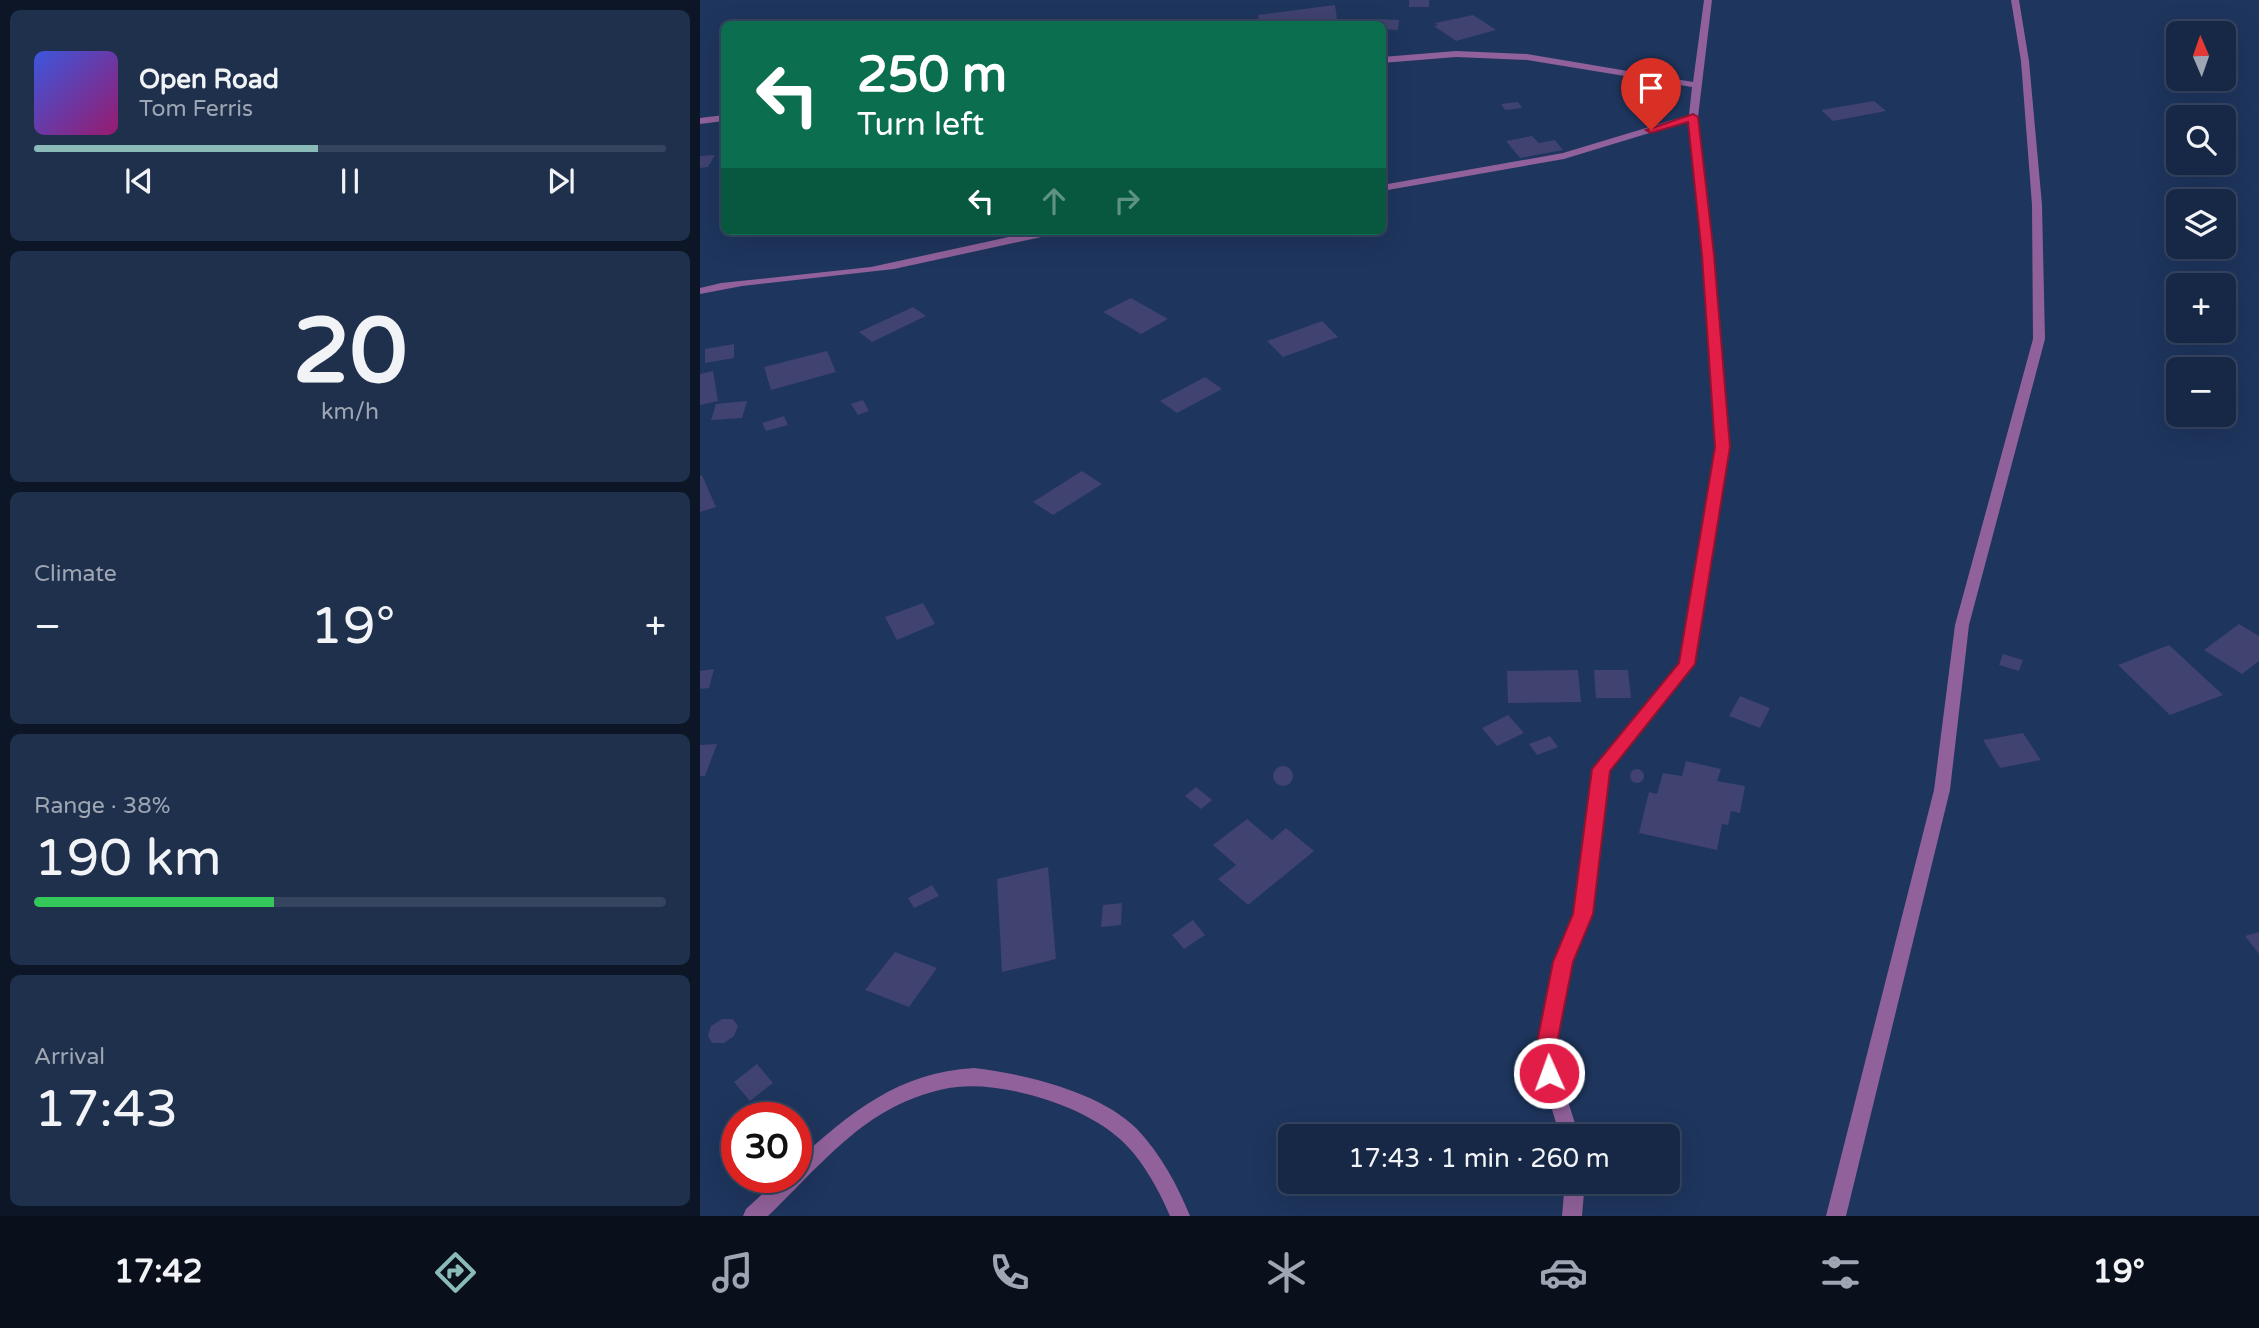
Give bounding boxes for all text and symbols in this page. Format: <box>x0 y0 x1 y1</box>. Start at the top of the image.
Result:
north arrow <box>2166 21 2236 91</box>
map controls <box>2166 21 2236 427</box>
text: 250 m <box>857 46 1007 105</box>
icon: left <box>742 49 833 140</box>
pin <box>1621 58 1681 130</box>
text: Open Road <box>139 64 279 95</box>
icon: arrive <box>1632 69 1670 107</box>
text: Tom Ferris <box>139 95 253 123</box>
button: search <box>2166 105 2236 175</box>
text: Turn left <box>857 106 984 144</box>
icon: previous <box>120 162 158 200</box>
icon: pause <box>331 162 369 200</box>
icon: next <box>542 162 580 200</box>
icon: left <box>962 182 1000 220</box>
icon: ahead <box>1035 182 1073 220</box>
icon: right <box>1108 182 1146 220</box>
button: layers <box>2166 189 2236 259</box>
button: + <box>2166 273 2236 343</box>
text: 20 <box>293 297 407 407</box>
button: − <box>2166 357 2236 427</box>
text: km/h <box>321 398 379 426</box>
text: Climate <box>34 560 117 588</box>
text: 19° <box>310 595 395 658</box>
text: − <box>34 604 61 650</box>
text: + <box>645 604 666 650</box>
text: Range · 38% <box>34 792 170 820</box>
text: 190 km <box>34 827 222 890</box>
position arrow <box>1512 1036 1586 1110</box>
text: Arrival <box>34 1043 105 1071</box>
text: 17:43 <box>34 1078 178 1141</box>
speed limit sign: 30 <box>721 1102 812 1193</box>
text: 17:43 · 1 min · 260 m <box>1348 1143 1610 1174</box>
icon: directions <box>431 1248 480 1297</box>
icon: music <box>708 1248 757 1297</box>
icon: phone <box>985 1248 1034 1297</box>
icon: climate <box>1262 1248 1311 1297</box>
icon: car <box>1539 1248 1588 1297</box>
icon: filters <box>1816 1248 1865 1297</box>
text: 17:42 <box>114 1253 203 1291</box>
text: 19° <box>2093 1253 2145 1291</box>

